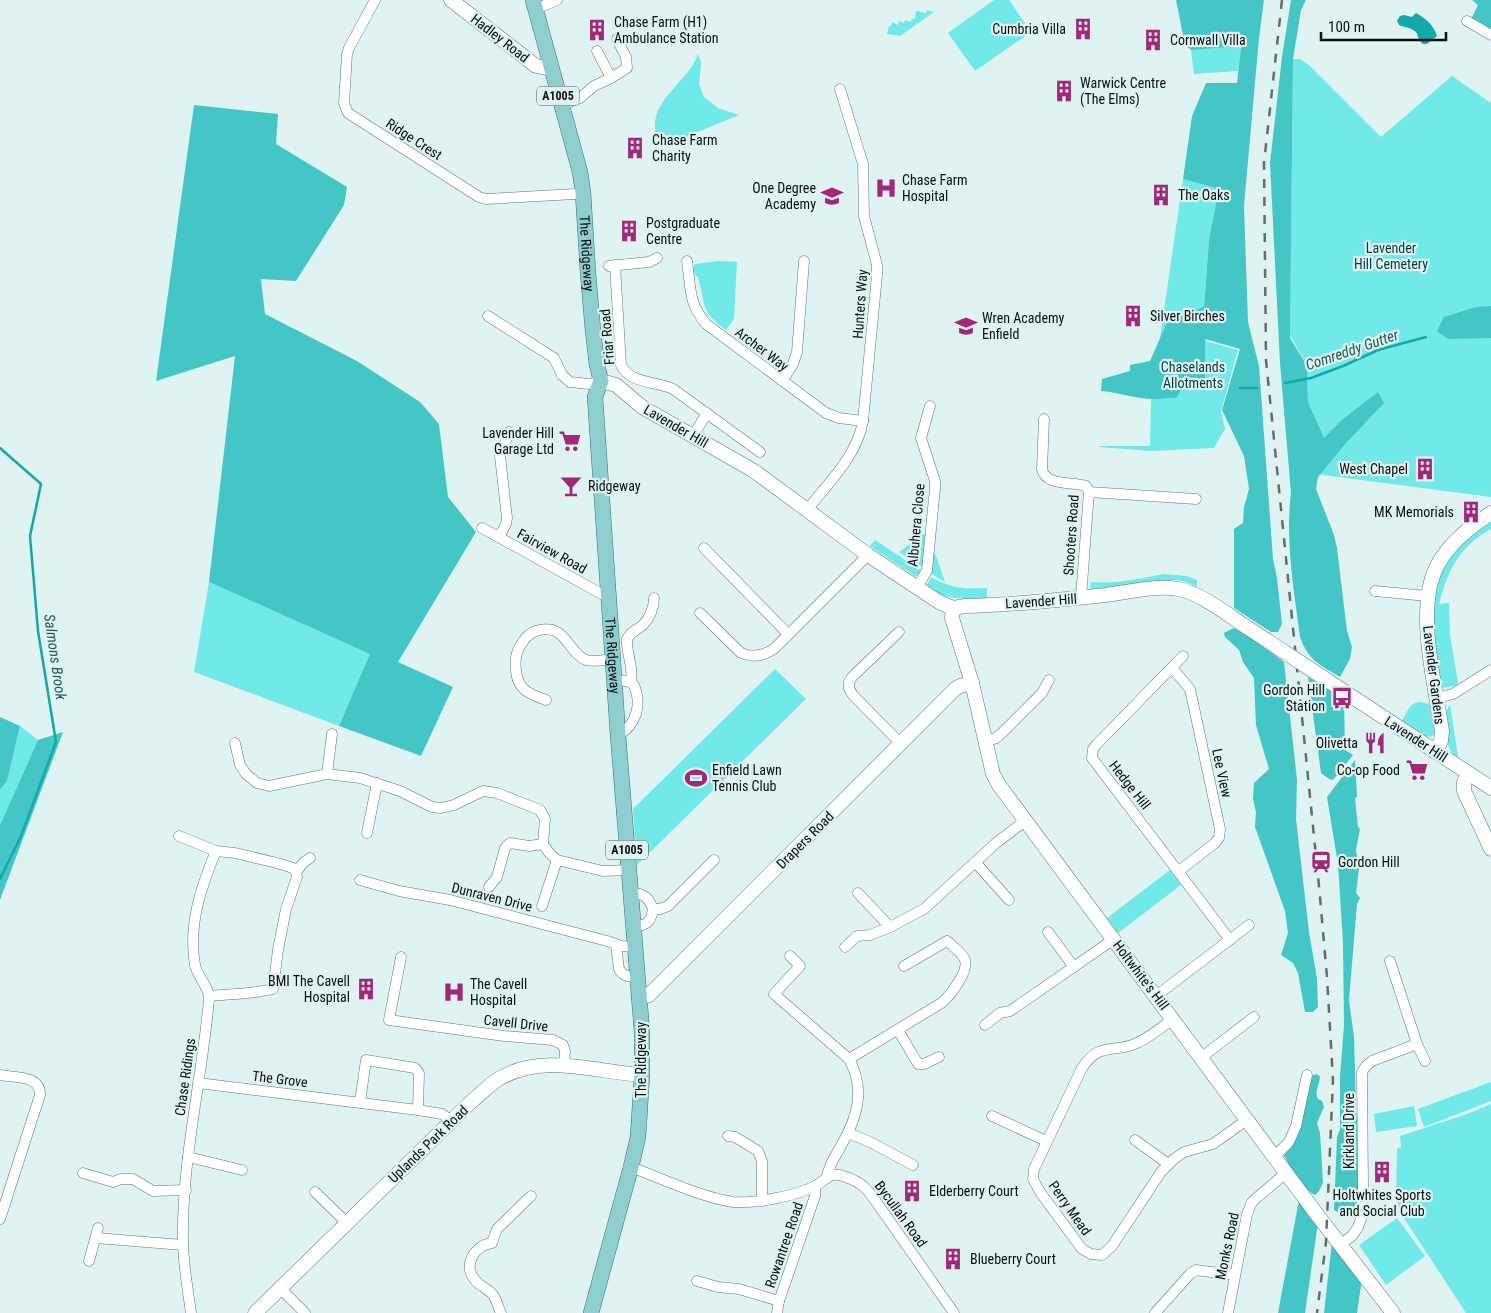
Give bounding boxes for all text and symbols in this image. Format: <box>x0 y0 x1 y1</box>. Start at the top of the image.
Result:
street label: Hadley Road <box>468 10 532 66</box>
scale bar <box>1321 10 1446 42</box>
place label: Chase Farm (H1) Ambulance Station <box>614 14 719 46</box>
building icon: Cumbria Villa <box>1070 16 1096 42</box>
building icon: Chase Farm (H1) Ambulance Station <box>584 17 610 43</box>
text: 100 m <box>1328 18 1365 36</box>
place label: Cumbria Villa <box>992 21 1066 37</box>
building icon: Cornwall Villa <box>1140 27 1166 53</box>
place label: Cornwall Villa <box>1170 32 1246 48</box>
place label: Warwick Centre (The Elms) <box>1080 75 1166 108</box>
building icon: Warwick Centre (The Elms) <box>1051 78 1077 104</box>
road number: A1005 <box>537 86 579 105</box>
street label: Ridge Crest <box>383 115 445 163</box>
place label: Chase Farm Charity <box>652 132 718 164</box>
building icon: Chase Farm Charity <box>622 135 648 161</box>
place label: Chase Farm Hospital <box>902 172 968 204</box>
hospital icon: Chase Farm Hospital <box>873 175 899 201</box>
place label: One Degree Academy <box>752 180 816 212</box>
building icon: The Oaks <box>1148 182 1174 208</box>
school or university icon: One Degree Academy <box>819 183 845 209</box>
place label: The Oaks <box>1178 187 1230 203</box>
street label: The Ridgeway <box>576 215 598 292</box>
place label: Postgraduate Centre <box>646 215 720 247</box>
building icon: Postgraduate Centre <box>616 218 642 244</box>
park label: Lavender Hill Cemetery <box>1354 240 1428 272</box>
street label: Hunters Way <box>850 269 870 339</box>
building icon: Silver Birches <box>1120 303 1146 329</box>
street label: Friar Road <box>597 308 617 366</box>
place label: Silver Birches <box>1150 308 1225 324</box>
place label: Wren Academy Enfield <box>982 310 1065 342</box>
school or university icon: Wren Academy Enfield <box>953 313 979 339</box>
street label: Archer Way <box>732 324 792 374</box>
water label: Comreddy Gutter <box>1303 326 1401 374</box>
park label: Chaselands Allotments <box>1161 359 1225 391</box>
street label: Lavender Hill <box>641 401 711 451</box>
place label: Lavender Hill Garage Ltd <box>482 425 554 457</box>
supermarket icon: Lavender Hill Garage Ltd <box>557 428 583 454</box>
building icon: West Chapel <box>1412 456 1438 482</box>
place label: West Chapel <box>1339 461 1408 477</box>
bar icon: Ridgeway <box>558 473 584 499</box>
place label: Ridgeway <box>588 478 641 494</box>
street label: Albuhera Close <box>904 482 928 567</box>
street label: Shooters Road <box>1060 494 1082 576</box>
building icon: MK Memorials <box>1458 499 1484 525</box>
place label: MK Memorials <box>1374 504 1454 520</box>
street label: Fairview Road <box>514 525 590 577</box>
street label: Lavender Hill <box>1005 591 1077 611</box>
water label: Salmons Brook <box>40 613 70 702</box>
street label: The Ridgeway <box>602 617 623 695</box>
street label: Lavender Gardens <box>1420 625 1448 725</box>
place label: Gordon Hill Station <box>1263 682 1325 714</box>
bus stop icon: Gordon Hill Station <box>1329 685 1355 711</box>
street label: Lavender Hill <box>1382 713 1450 765</box>
restaurant icon: Olivetta <box>1362 730 1388 756</box>
place label: Olivetta <box>1316 735 1358 751</box>
street label: Lee View <box>1209 747 1235 799</box>
supermarket icon: Co-op Food <box>1404 757 1430 783</box>
street label: Hedge Hill <box>1106 758 1154 812</box>
place label: Enfield Lawn Tennis Club <box>712 762 782 794</box>
place label: Co-op Food <box>1337 762 1400 778</box>
sports icon: Enfield Lawn Tennis Club <box>683 765 709 791</box>
street label: Drapers Road <box>773 808 837 872</box>
road number: A1005 <box>606 840 648 860</box>
station icon: Gordon Hill <box>1308 849 1334 875</box>
place label: Gordon Hill <box>1338 854 1400 870</box>
street label: Dunraven Drive <box>450 879 534 915</box>
street label: Holtwhite's Hill <box>1110 937 1172 1013</box>
place label: BMI The Cavell Hospital <box>268 973 350 1005</box>
building icon: BMI The Cavell Hospital <box>353 976 379 1002</box>
place label: The Cavell Hospital <box>470 976 527 1008</box>
hospital icon: The Cavell Hospital <box>441 979 467 1005</box>
street label: Cavell Drive <box>483 1012 549 1034</box>
street label: The Ridgeway <box>633 1022 649 1098</box>
street label: Chase Ridings <box>172 1037 198 1117</box>
street label: The Grove <box>251 1068 309 1090</box>
street label: Kirkland Drive <box>1341 1092 1357 1169</box>
street label: Uplands Park Road <box>385 1102 471 1186</box>
building icon: Holtwhites Sports and Social Club <box>1369 1159 1395 1185</box>
street label: Bycullah Road <box>872 1178 930 1250</box>
building icon: Elderberry Court <box>899 1178 925 1204</box>
street label: Perry Mead <box>1045 1178 1095 1238</box>
place label: Elderberry Court <box>929 1183 1019 1199</box>
place label: Holtwhites Sports and Social Club <box>1333 1187 1431 1219</box>
street label: Rowantree Road <box>762 1200 806 1290</box>
street label: Monks Road <box>1212 1211 1242 1281</box>
building icon: Blueberry Court <box>940 1246 966 1272</box>
place label: Blueberry Court <box>970 1251 1056 1267</box>

